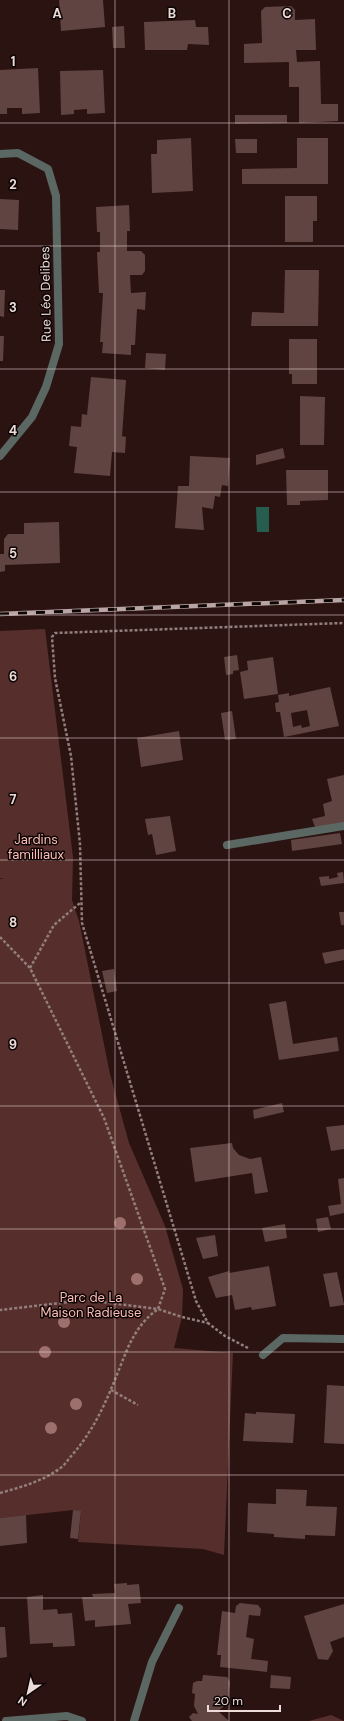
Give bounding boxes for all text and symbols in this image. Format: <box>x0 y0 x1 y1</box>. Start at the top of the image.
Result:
text: A <box>52 5 62 22</box>
text: B <box>168 5 176 22</box>
text: C <box>282 5 292 22</box>
text: 1 <box>11 53 15 70</box>
text: 2 <box>9 176 17 193</box>
street label: Rue Léo Delibes <box>36 246 55 342</box>
text: 3 <box>9 299 17 316</box>
text: 4 <box>9 422 17 439</box>
text: 5 <box>9 545 17 562</box>
text: 6 <box>9 668 17 685</box>
text: 7 <box>10 791 17 808</box>
park label: Jardins familliaux <box>8 831 64 863</box>
text: 8 <box>9 914 17 931</box>
text: 9 <box>9 1036 17 1053</box>
park label: Parc de La Maison Radieuse <box>41 1289 141 1321</box>
north arrow <box>8 1673 48 1713</box>
scale bar <box>208 1687 280 1713</box>
text: N <box>15 1693 30 1709</box>
text: 20 m <box>214 1693 243 1709</box>

